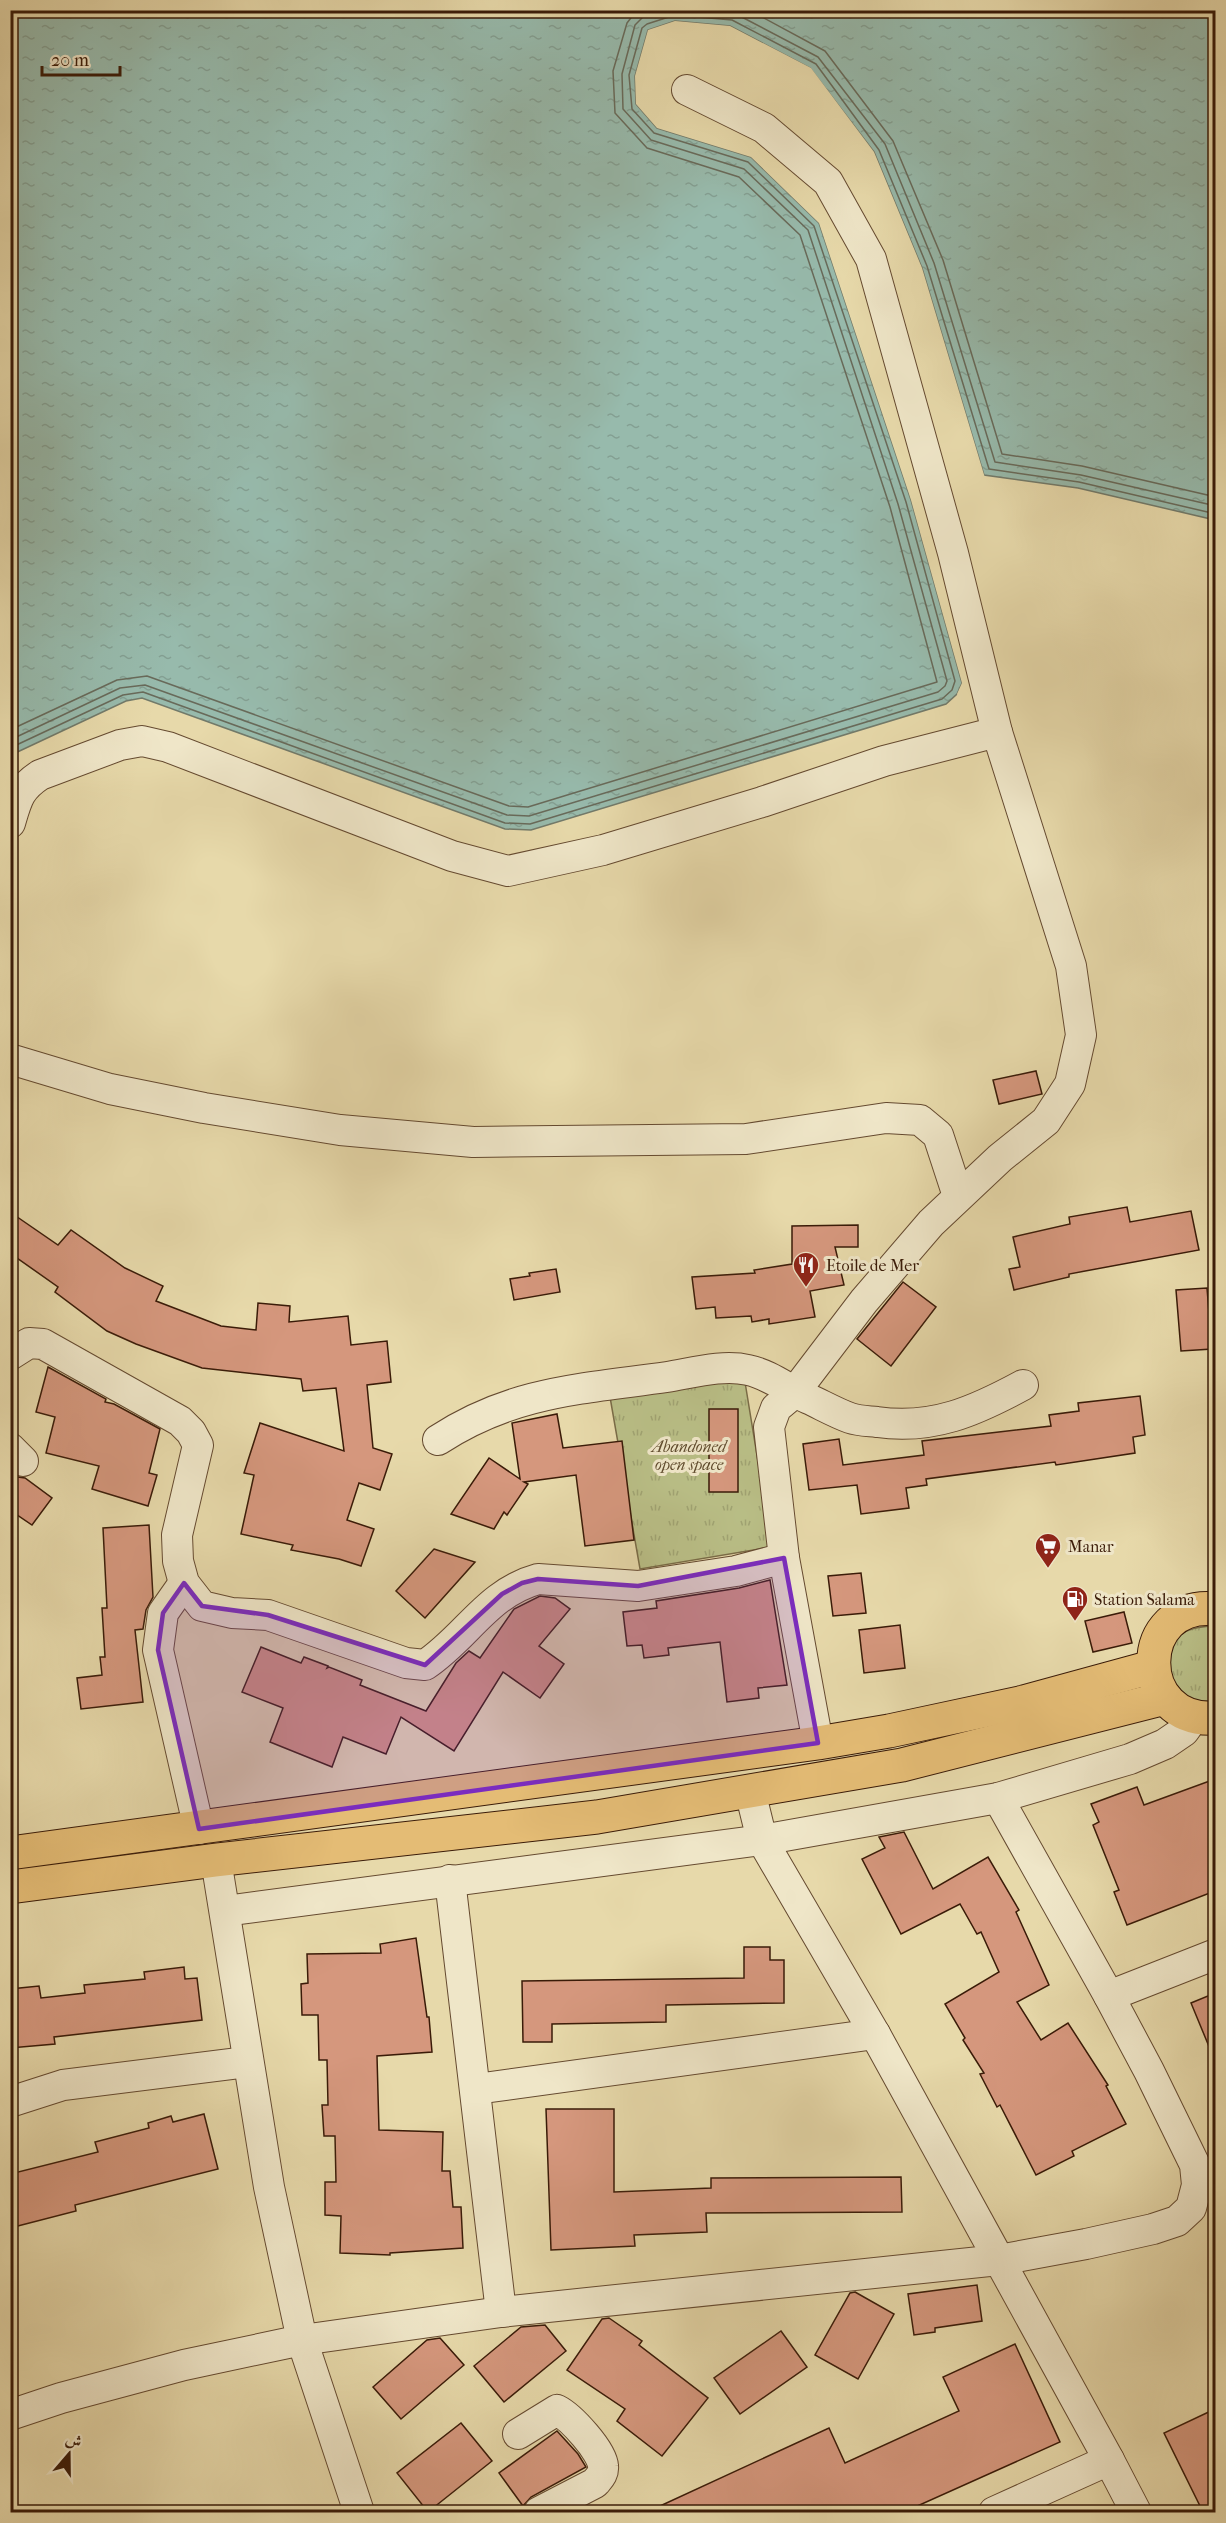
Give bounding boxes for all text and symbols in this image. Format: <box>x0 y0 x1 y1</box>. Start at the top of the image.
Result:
scale bar <box>42 39 120 77</box>
text: 20 m <box>51 50 89 71</box>
restaurant icon: Etoile de Mer <box>791 1250 821 1288</box>
place label: Etoile de Mer <box>826 1256 919 1275</box>
park label: Abandoned open space <box>650 1437 728 1474</box>
supermarket icon: Manar <box>1033 1531 1063 1569</box>
place label: Manar <box>1068 1537 1114 1556</box>
fuel station icon: Station Salama <box>1060 1584 1090 1622</box>
place label: Station Salama <box>1094 1590 1195 1609</box>
north arrow <box>39 2424 99 2484</box>
text: ش <box>63 2429 85 2452</box>

